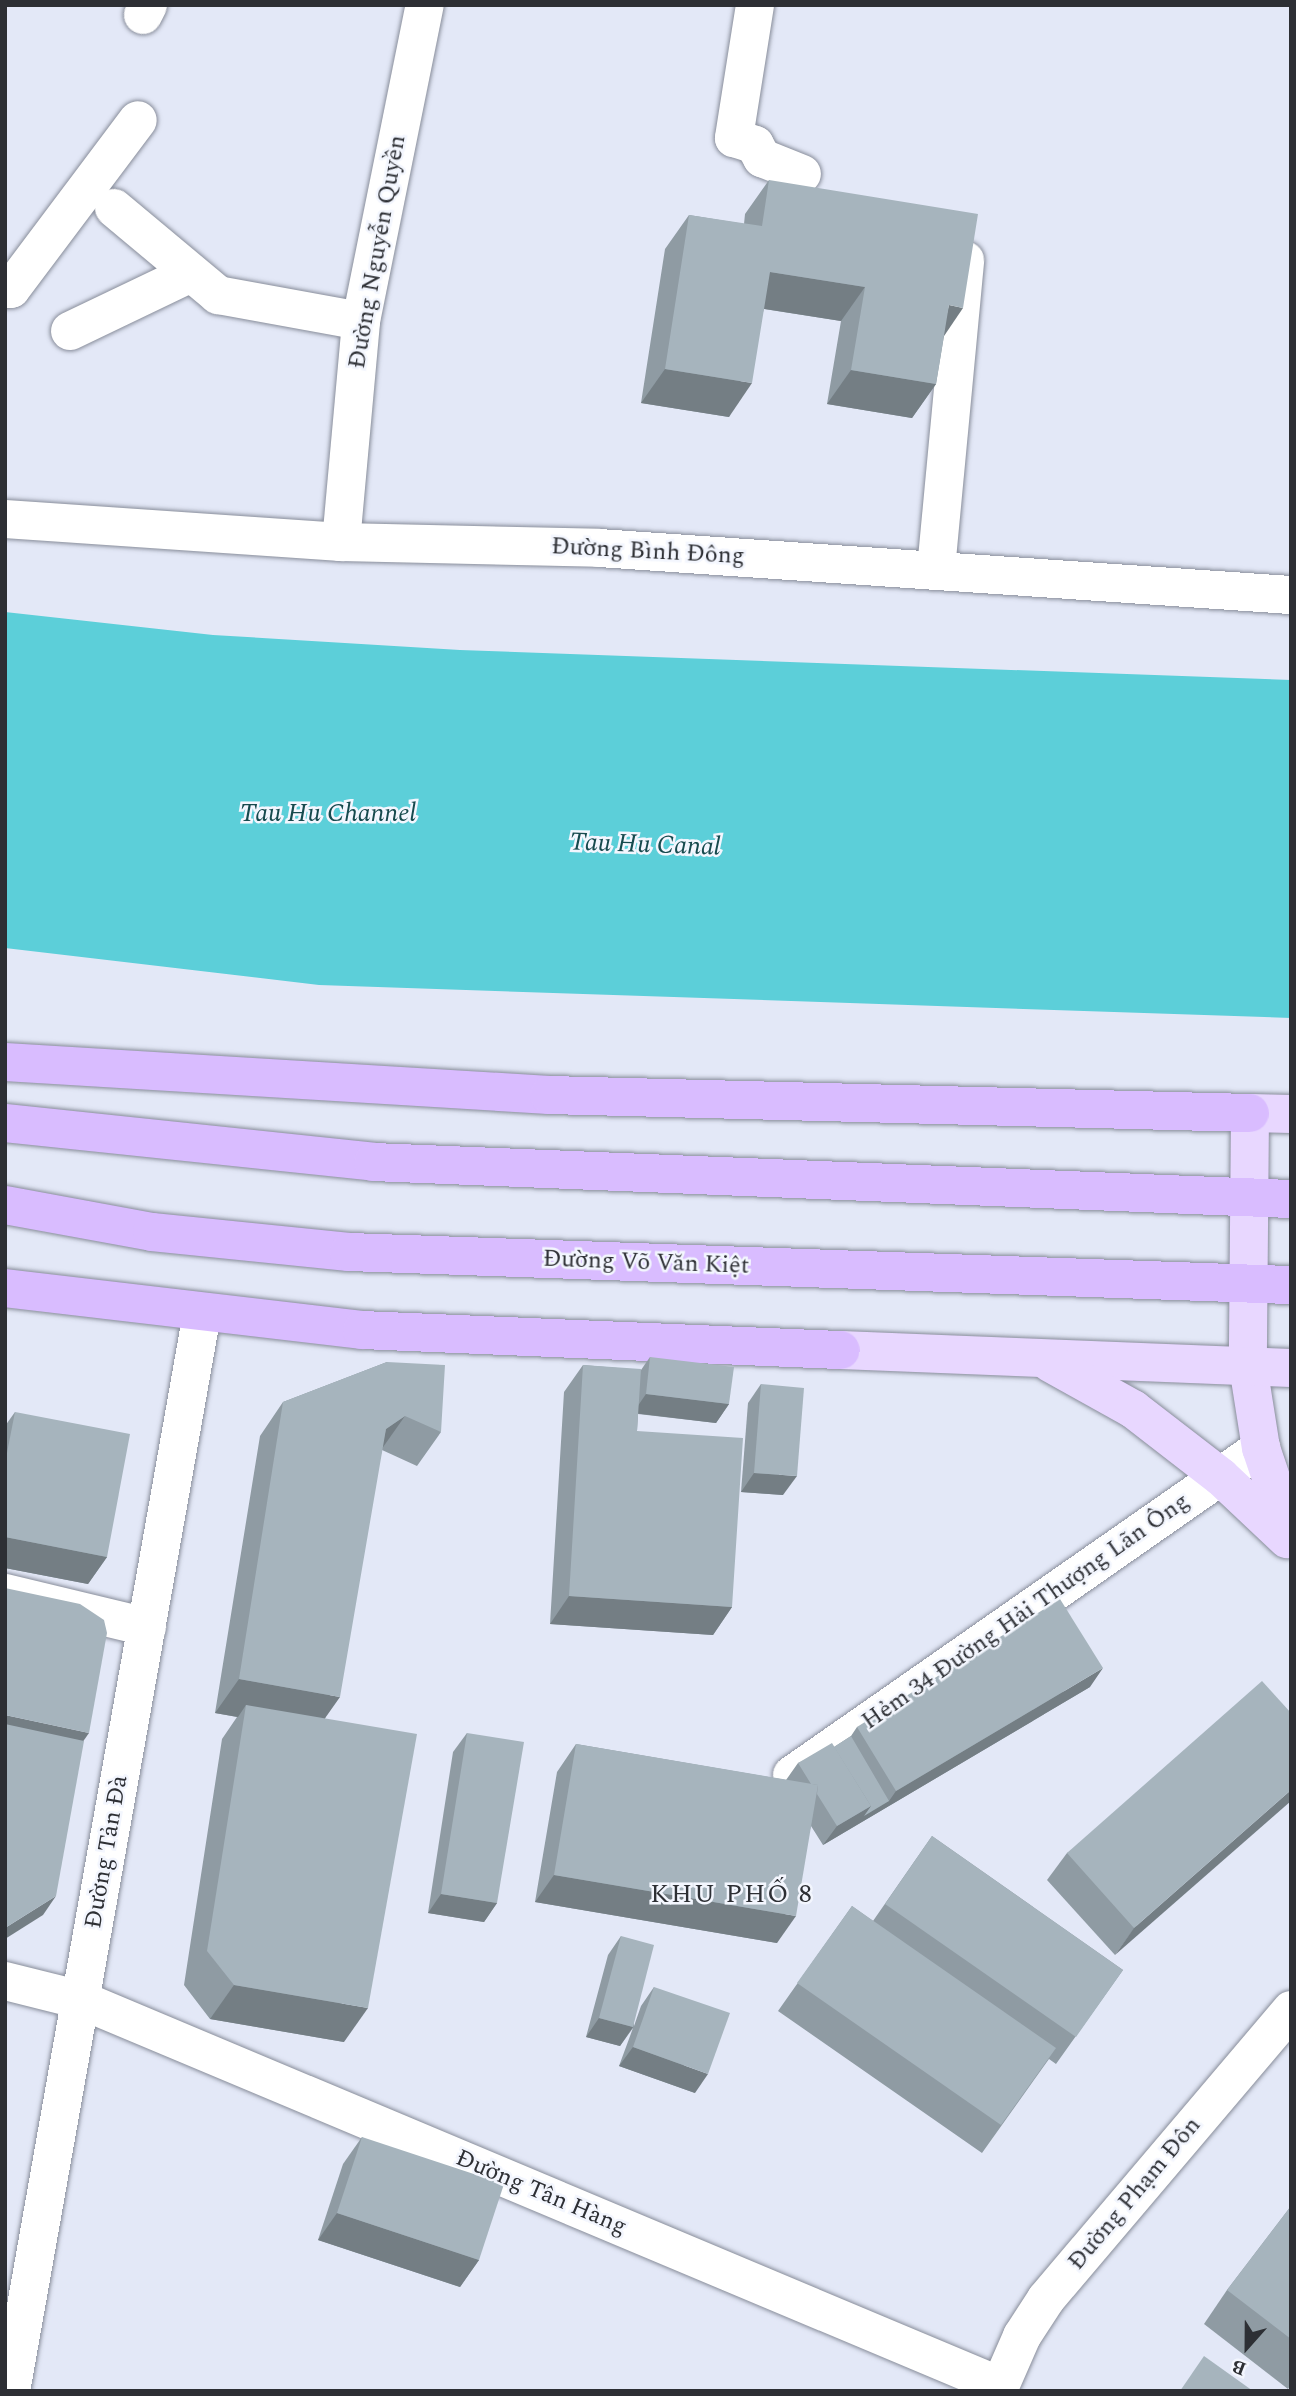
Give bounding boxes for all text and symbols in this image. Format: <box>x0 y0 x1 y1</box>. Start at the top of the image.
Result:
street label: Đường Nguyễn Quyền <box>343 133 413 371</box>
street label: Đường Bình Đông <box>551 533 745 571</box>
water label: Tau Hu Channel <box>240 798 416 830</box>
water label: Tau Hu Canal <box>569 827 721 863</box>
street label: Đường Võ Văn Kiệt <box>542 1245 750 1281</box>
street label: Hẻm 34 Đường Hải Thượng Lãn Ông <box>857 1487 1195 1737</box>
street label: Đường Tản Đà <box>79 1773 135 1931</box>
district label: KHU PHỐ 8 <box>651 1879 813 1911</box>
street label: Đường Phạm Đôn <box>1063 2112 1207 2276</box>
street label: Đường Tân Hàng <box>451 2144 631 2242</box>
north arrow <box>1212 2312 1282 2382</box>
text: B <box>1228 2351 1251 2383</box>

